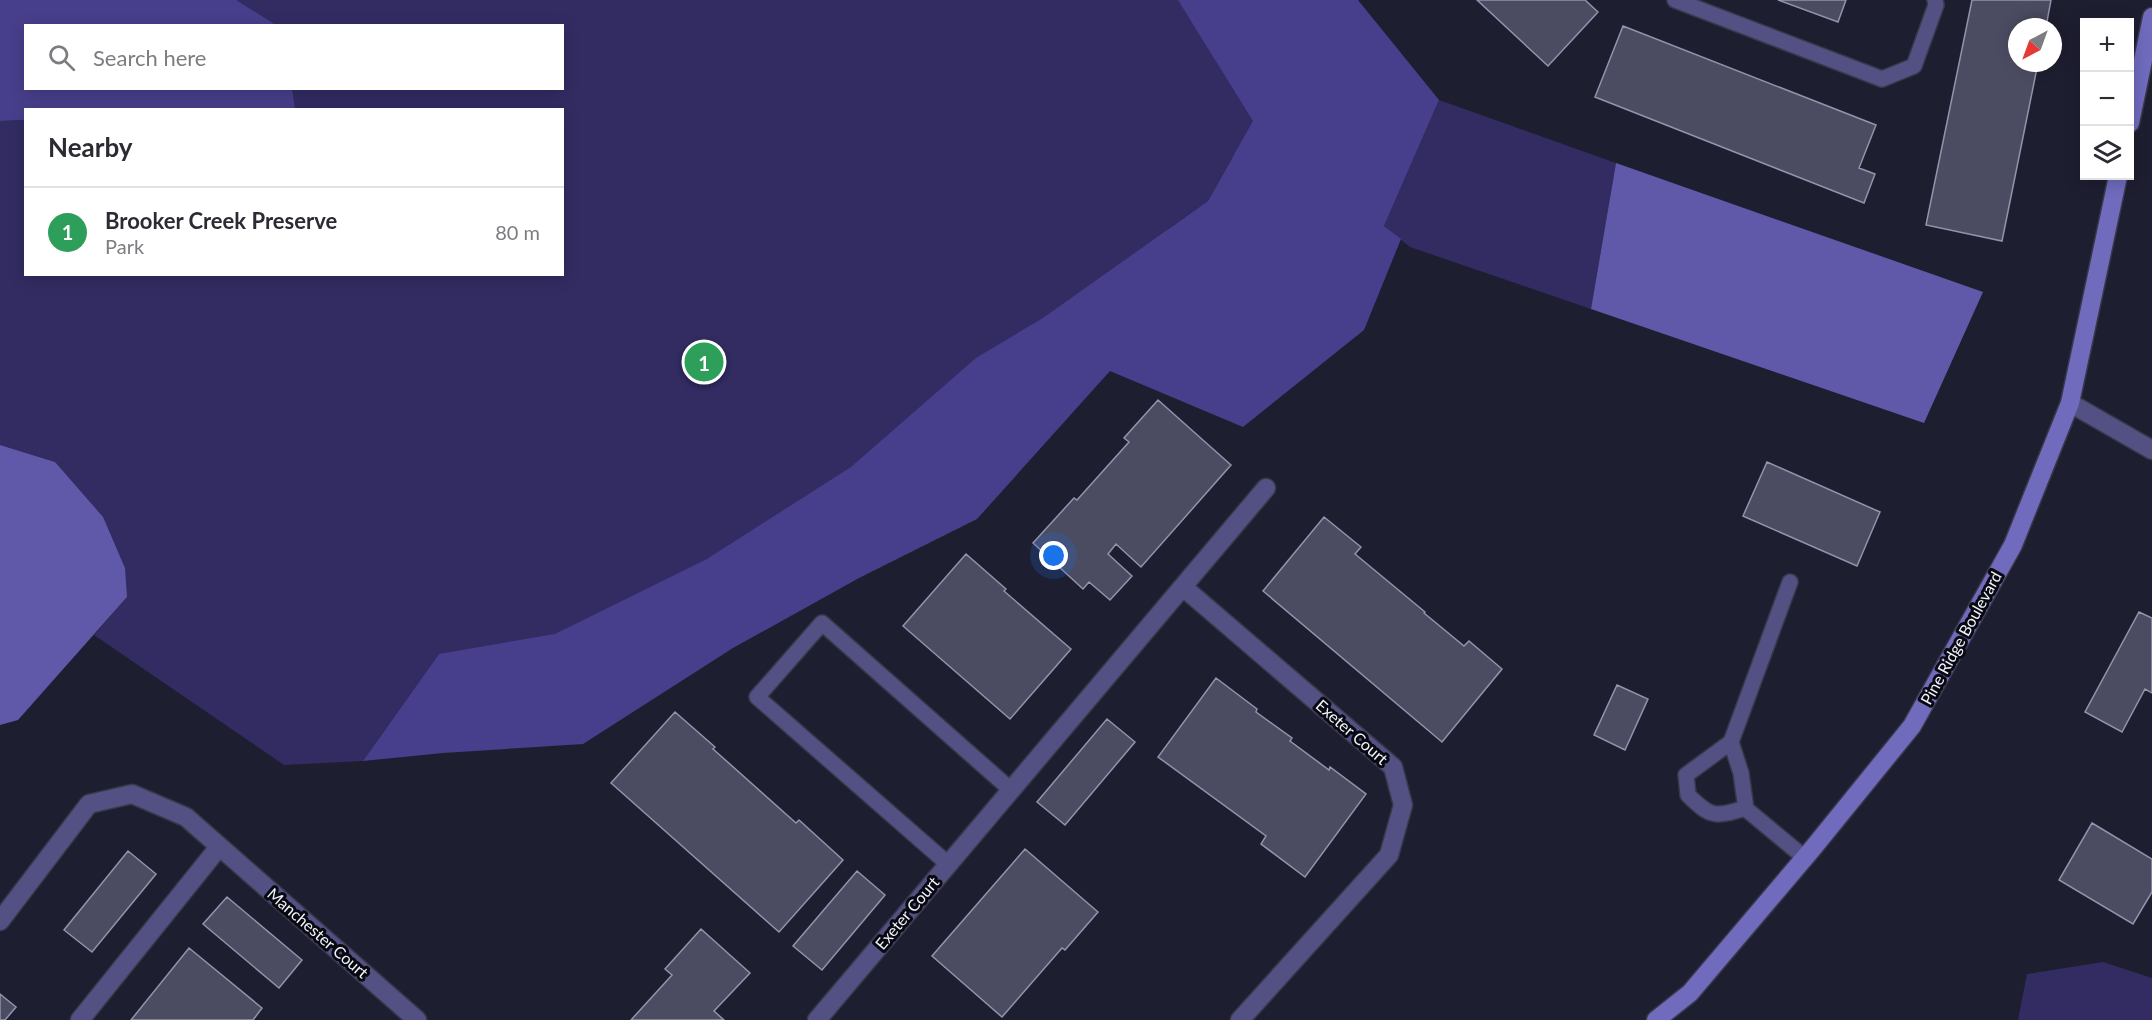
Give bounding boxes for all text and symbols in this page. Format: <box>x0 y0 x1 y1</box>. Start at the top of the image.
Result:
north arrow <box>2008 18 2062 72</box>
map controls <box>2080 18 2134 180</box>
button: + <box>2080 18 2134 72</box>
search box <box>24 24 564 90</box>
icon: search <box>45 41 78 74</box>
text: Search here <box>93 44 206 71</box>
button: − <box>2080 72 2134 126</box>
button: layers <box>2080 126 2134 180</box>
text: Nearby <box>48 131 133 163</box>
text: Brooker Creek Preserve <box>105 207 337 234</box>
text: 1 <box>62 220 73 244</box>
text: 80 m <box>495 220 540 244</box>
text: Park <box>105 234 144 258</box>
pin: 1 <box>684 340 724 385</box>
your location <box>1039 541 1068 570</box>
street label: Pine Ridge Boulevard <box>1916 568 2005 708</box>
street label: Exeter Court <box>1312 695 1392 768</box>
street label: Exeter Court <box>871 872 943 953</box>
street label: Manchester Court <box>264 884 373 982</box>

